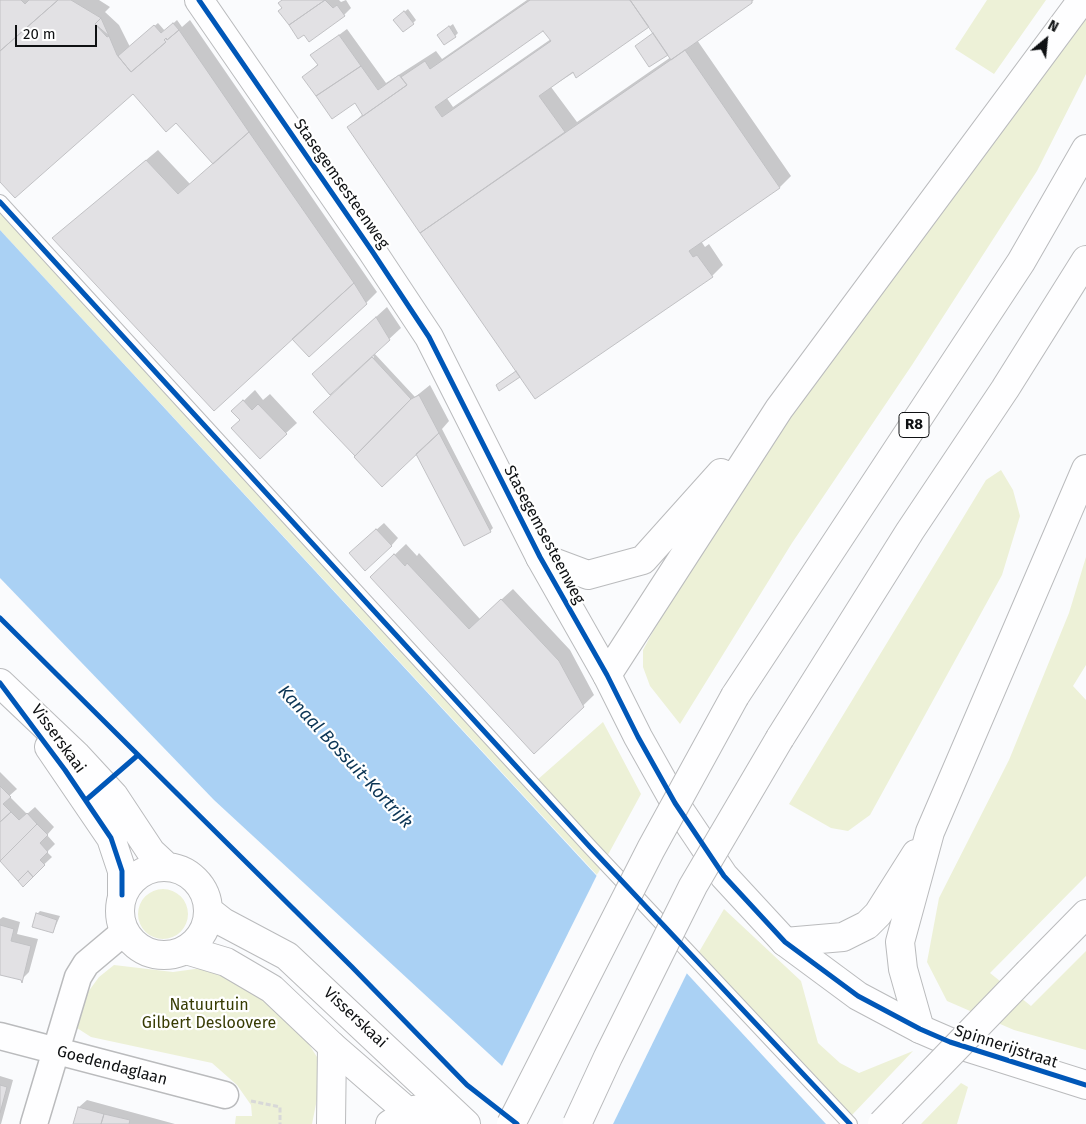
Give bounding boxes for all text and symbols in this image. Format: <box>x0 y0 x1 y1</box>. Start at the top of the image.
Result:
scale bar <box>18 15 100 47</box>
north arrow <box>1021 15 1071 65</box>
text: N <box>1045 17 1061 36</box>
text: 20 m <box>23 25 56 43</box>
street label: Stasegemsesteenweg <box>289 115 393 253</box>
road number: R8 <box>899 412 929 438</box>
street label: Stasegemsesteenweg <box>499 462 589 608</box>
water label: Kanaal Bossuit-Kortrijk <box>273 681 417 833</box>
street label: Visserskaai <box>27 701 89 777</box>
street label: Visserskaai <box>319 984 391 1052</box>
park label: Natuurtuin Gilbert Desloovere <box>142 996 276 1034</box>
street label: Spinnerijstraat <box>952 1021 1060 1073</box>
street label: Goedendaglaan <box>55 1042 169 1090</box>

